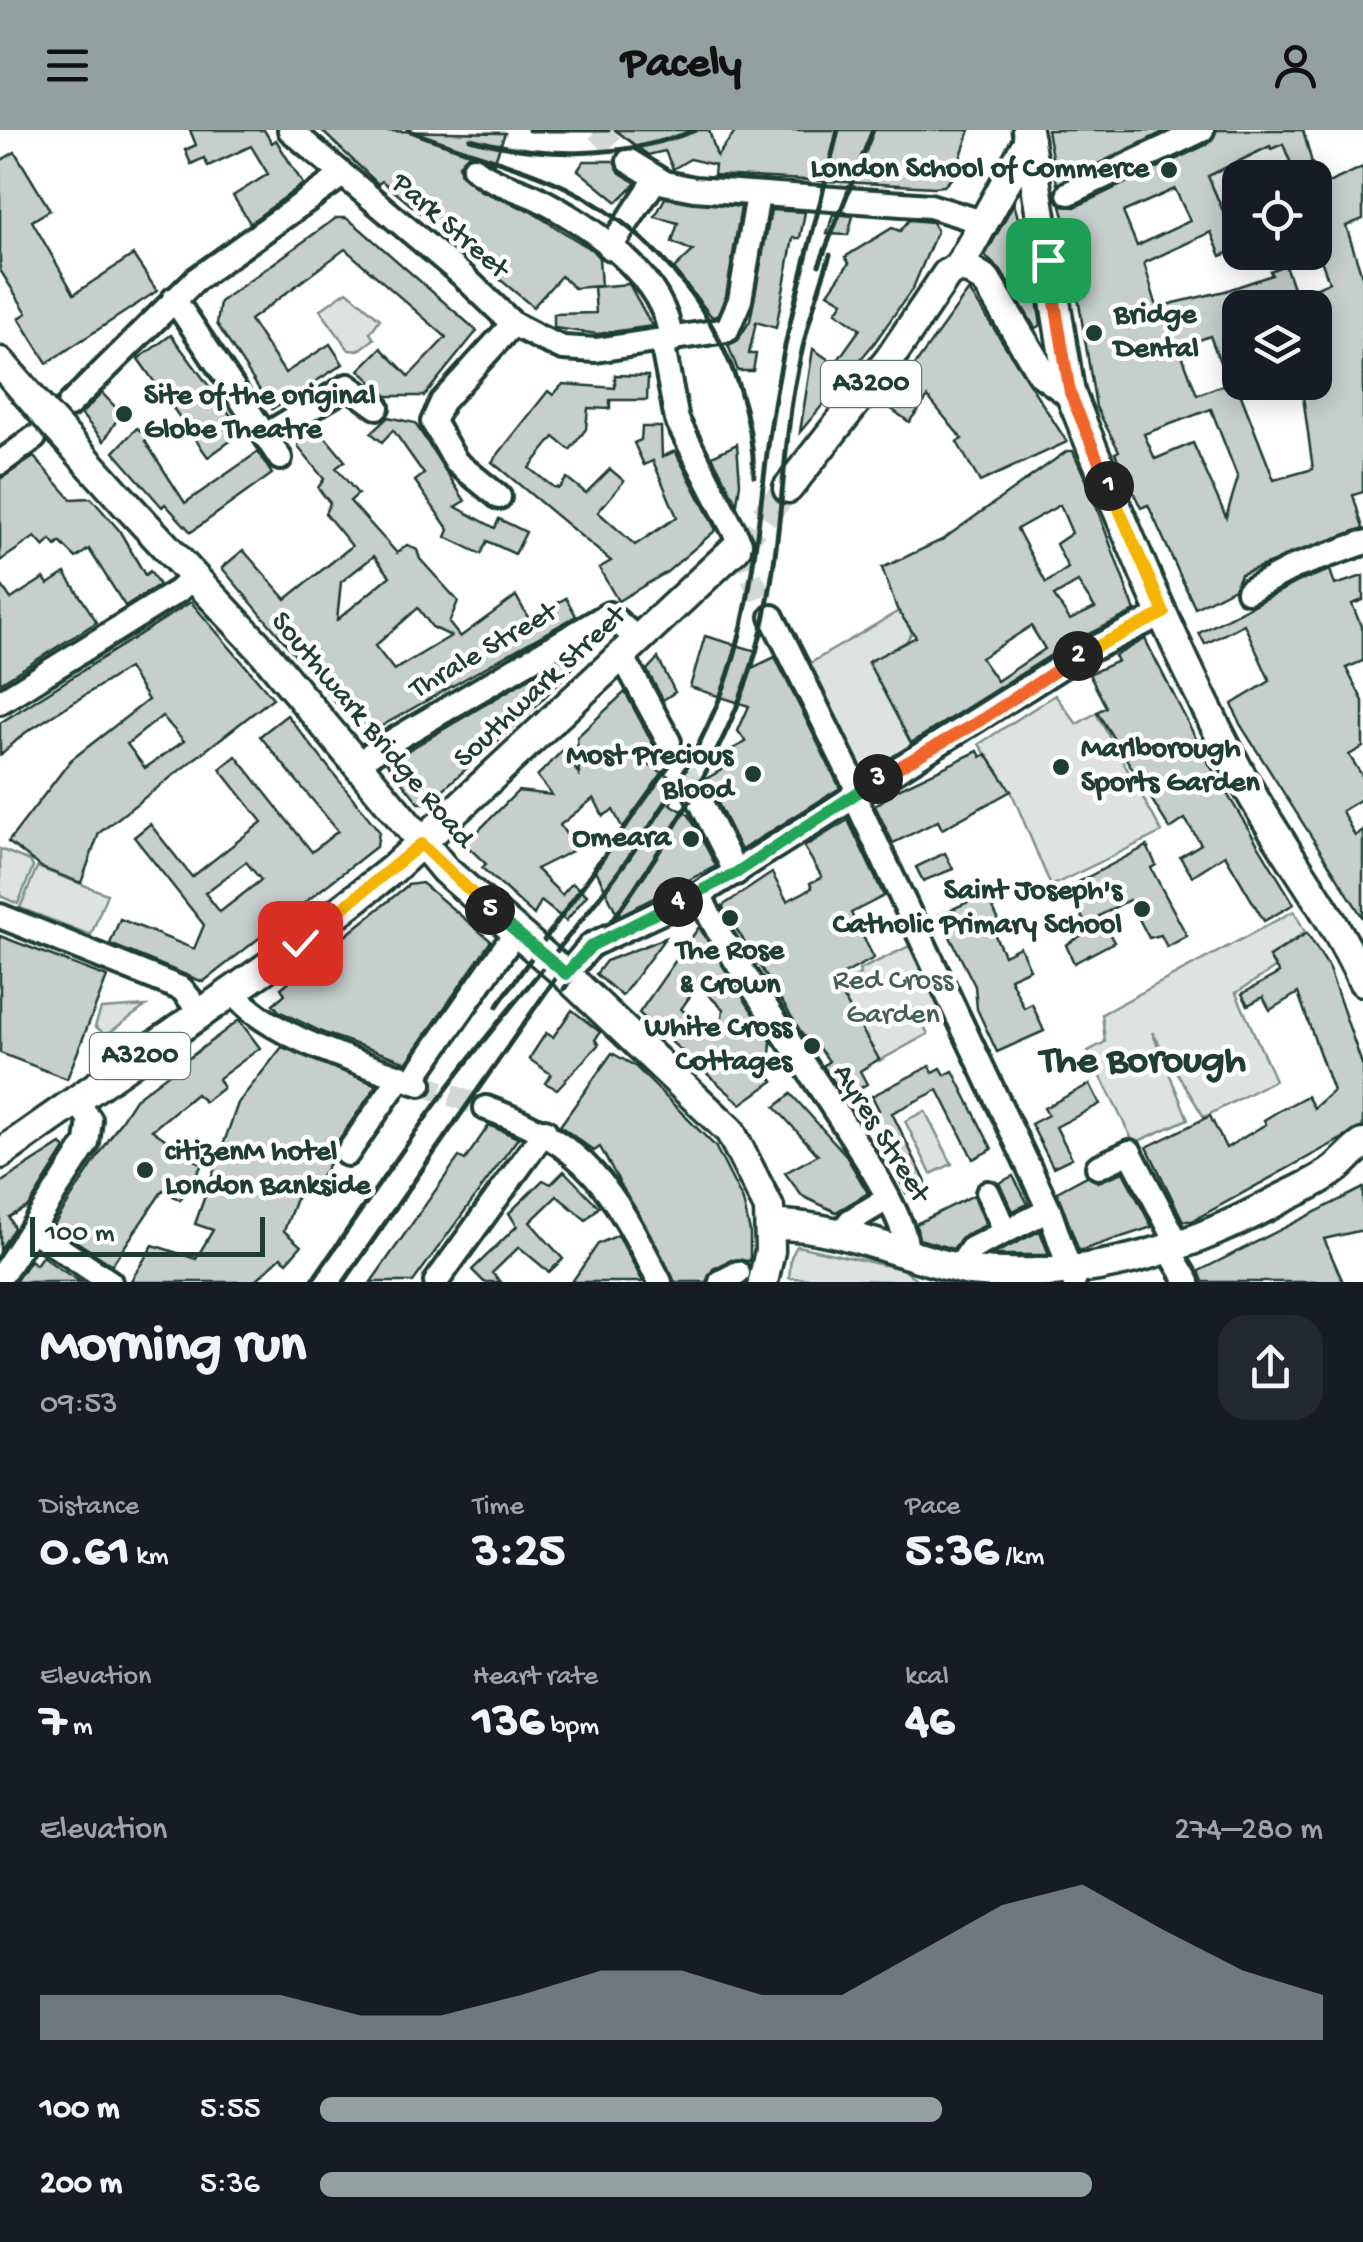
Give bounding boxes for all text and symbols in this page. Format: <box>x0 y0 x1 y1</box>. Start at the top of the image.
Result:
icon: menu <box>40 38 95 93</box>
icon: person <box>1268 38 1323 93</box>
text: Pacely <box>621 39 742 92</box>
place label: London School of Commerce <box>811 153 1151 188</box>
marker: London School of Commerce <box>1158 159 1180 181</box>
map controls <box>1222 160 1332 400</box>
button: locate <box>1222 160 1332 270</box>
street label: Park Street <box>382 166 517 289</box>
pin <box>1006 218 1091 303</box>
icon: arrive <box>1021 233 1076 288</box>
button: layers <box>1222 290 1332 400</box>
place label: Bridge Dental <box>1111 299 1199 368</box>
marker: Bridge Dental <box>1083 322 1105 344</box>
road number: A3200 <box>821 361 921 407</box>
place label: Site of the original Globe Theatre <box>144 380 376 449</box>
marker: Site of the original Globe Theatre <box>113 403 135 425</box>
pin: 1 <box>1084 461 1134 511</box>
text: 1 <box>1103 469 1115 502</box>
street label: Thrale Street <box>402 594 566 709</box>
street label: Southwark Street <box>448 597 636 777</box>
street label: Southwark Bridge Road <box>262 606 482 858</box>
pin: 2 <box>1053 631 1103 681</box>
text: 2 <box>1071 639 1085 672</box>
place label: Marlborough Sports Garden <box>1081 733 1261 802</box>
place label: Most Precious Blood <box>566 740 736 809</box>
pin: 3 <box>853 754 903 804</box>
marker: Marlborough Sports Garden <box>1050 756 1072 778</box>
text: 3 <box>871 762 885 795</box>
marker: Most Precious Blood <box>742 763 764 785</box>
place label: Omeara <box>572 822 672 857</box>
marker: Omeara <box>680 828 702 850</box>
place label: Saint Joseph's Catholic Primary School <box>833 875 1124 944</box>
pin: 4 <box>653 877 703 927</box>
pin: 5 <box>465 885 515 935</box>
text: 4 <box>671 885 685 918</box>
text: 5 <box>483 893 497 926</box>
marker: Saint Joseph's Catholic Primary School <box>1131 898 1153 920</box>
pin <box>258 901 343 986</box>
marker: The Rose & Crown <box>719 907 741 929</box>
icon: check <box>273 916 328 971</box>
place label: The Rose & Crown <box>674 935 786 1004</box>
park label: Red Cross Garden <box>833 965 954 1034</box>
place label: White Cross Cottages <box>644 1012 794 1081</box>
road number: A3200 <box>90 1033 190 1079</box>
marker: White Cross Cottages <box>801 1035 823 1057</box>
district label: The Borough <box>1037 1039 1247 1086</box>
street label: Ayres Street <box>824 1058 938 1212</box>
place label: citizenM hotel London Bankside <box>165 1136 372 1205</box>
marker: citizenM hotel London Bankside <box>134 1159 156 1181</box>
scale bar <box>30 1212 265 1256</box>
text: 100 m <box>45 1218 115 1251</box>
button: share <box>1218 1315 1323 1420</box>
text: Morning run <box>40 1316 306 1380</box>
text: 09:53 <box>40 1386 118 1424</box>
text: Distance <box>40 1491 139 1524</box>
text: Time <box>473 1491 524 1524</box>
text: Pace <box>905 1491 960 1524</box>
text: 0.61 <box>40 1524 130 1583</box>
text: 3:25 <box>473 1524 565 1583</box>
text: 5:36 <box>905 1524 999 1583</box>
text: km <box>130 1541 169 1574</box>
text: /km <box>999 1541 1044 1574</box>
text: Elevation <box>40 1661 151 1694</box>
text: Heart rate <box>473 1661 598 1694</box>
text: kcal <box>905 1661 949 1694</box>
text: 7 <box>40 1694 66 1753</box>
text: 136 <box>473 1694 544 1753</box>
text: 46 <box>905 1694 954 1753</box>
text: m <box>66 1711 93 1744</box>
text: bpm <box>544 1711 599 1744</box>
text: Elevation <box>40 1812 167 1850</box>
text: 274–280 m <box>1174 1812 1323 1850</box>
text: 100 m <box>40 2091 120 2129</box>
text: 5:55 <box>200 2091 261 2129</box>
text: 200 m <box>40 2166 122 2204</box>
text: 5:36 <box>200 2166 260 2204</box>

